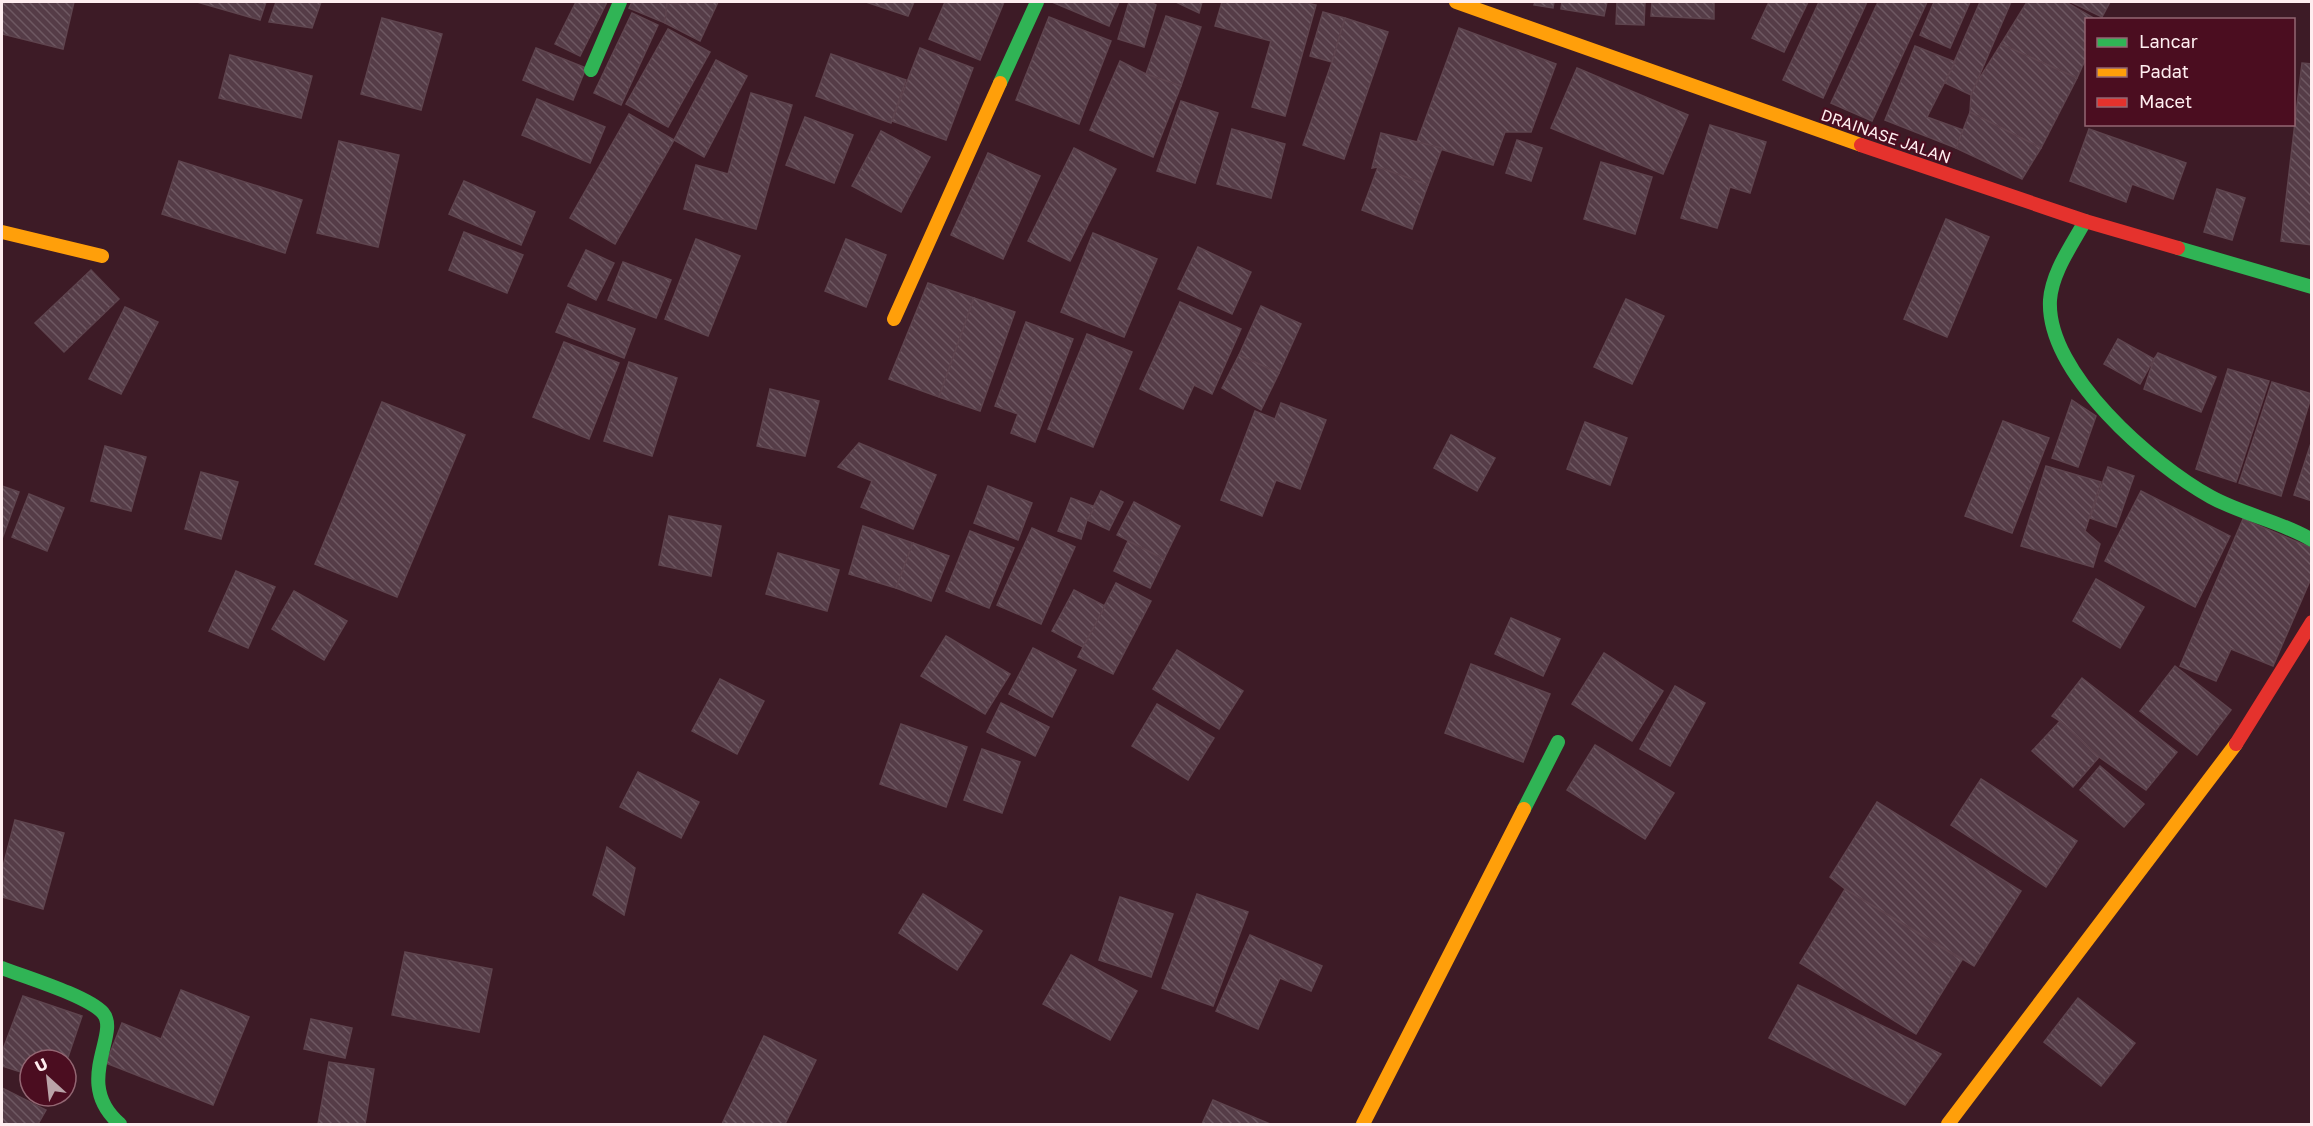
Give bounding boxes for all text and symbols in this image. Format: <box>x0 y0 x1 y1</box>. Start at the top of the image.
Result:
legend <box>2085 18 2295 126</box>
text: Lancar <box>2139 30 2198 52</box>
text: Padat <box>2139 60 2189 82</box>
text: Macet <box>2139 90 2192 112</box>
street label: DRAINASE JALAN <box>1818 104 1954 168</box>
north arrow <box>18 1048 78 1108</box>
text: U <box>31 1053 51 1076</box>

